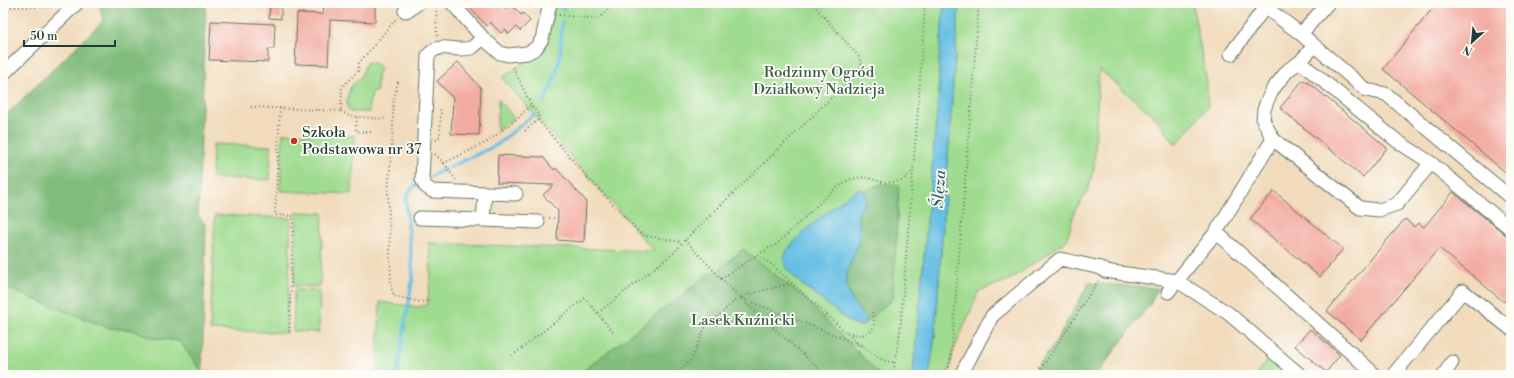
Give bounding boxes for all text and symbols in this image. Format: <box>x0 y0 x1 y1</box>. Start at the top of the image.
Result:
scale bar <box>24 22 115 48</box>
north arrow <box>1452 22 1492 62</box>
text: 50 m <box>30 29 58 44</box>
text: N <box>1461 42 1475 58</box>
park label: Rodzinny Ogród Działkowy Nadzieja <box>753 63 885 99</box>
place label: Szkoła Podstawowa nr 37 <box>302 123 422 159</box>
marker: Szkoła Podstawowa nr 37 <box>289 136 299 146</box>
water label: Ślęza <box>926 169 950 209</box>
park label: Lasek Kuźnicki <box>691 311 795 330</box>

